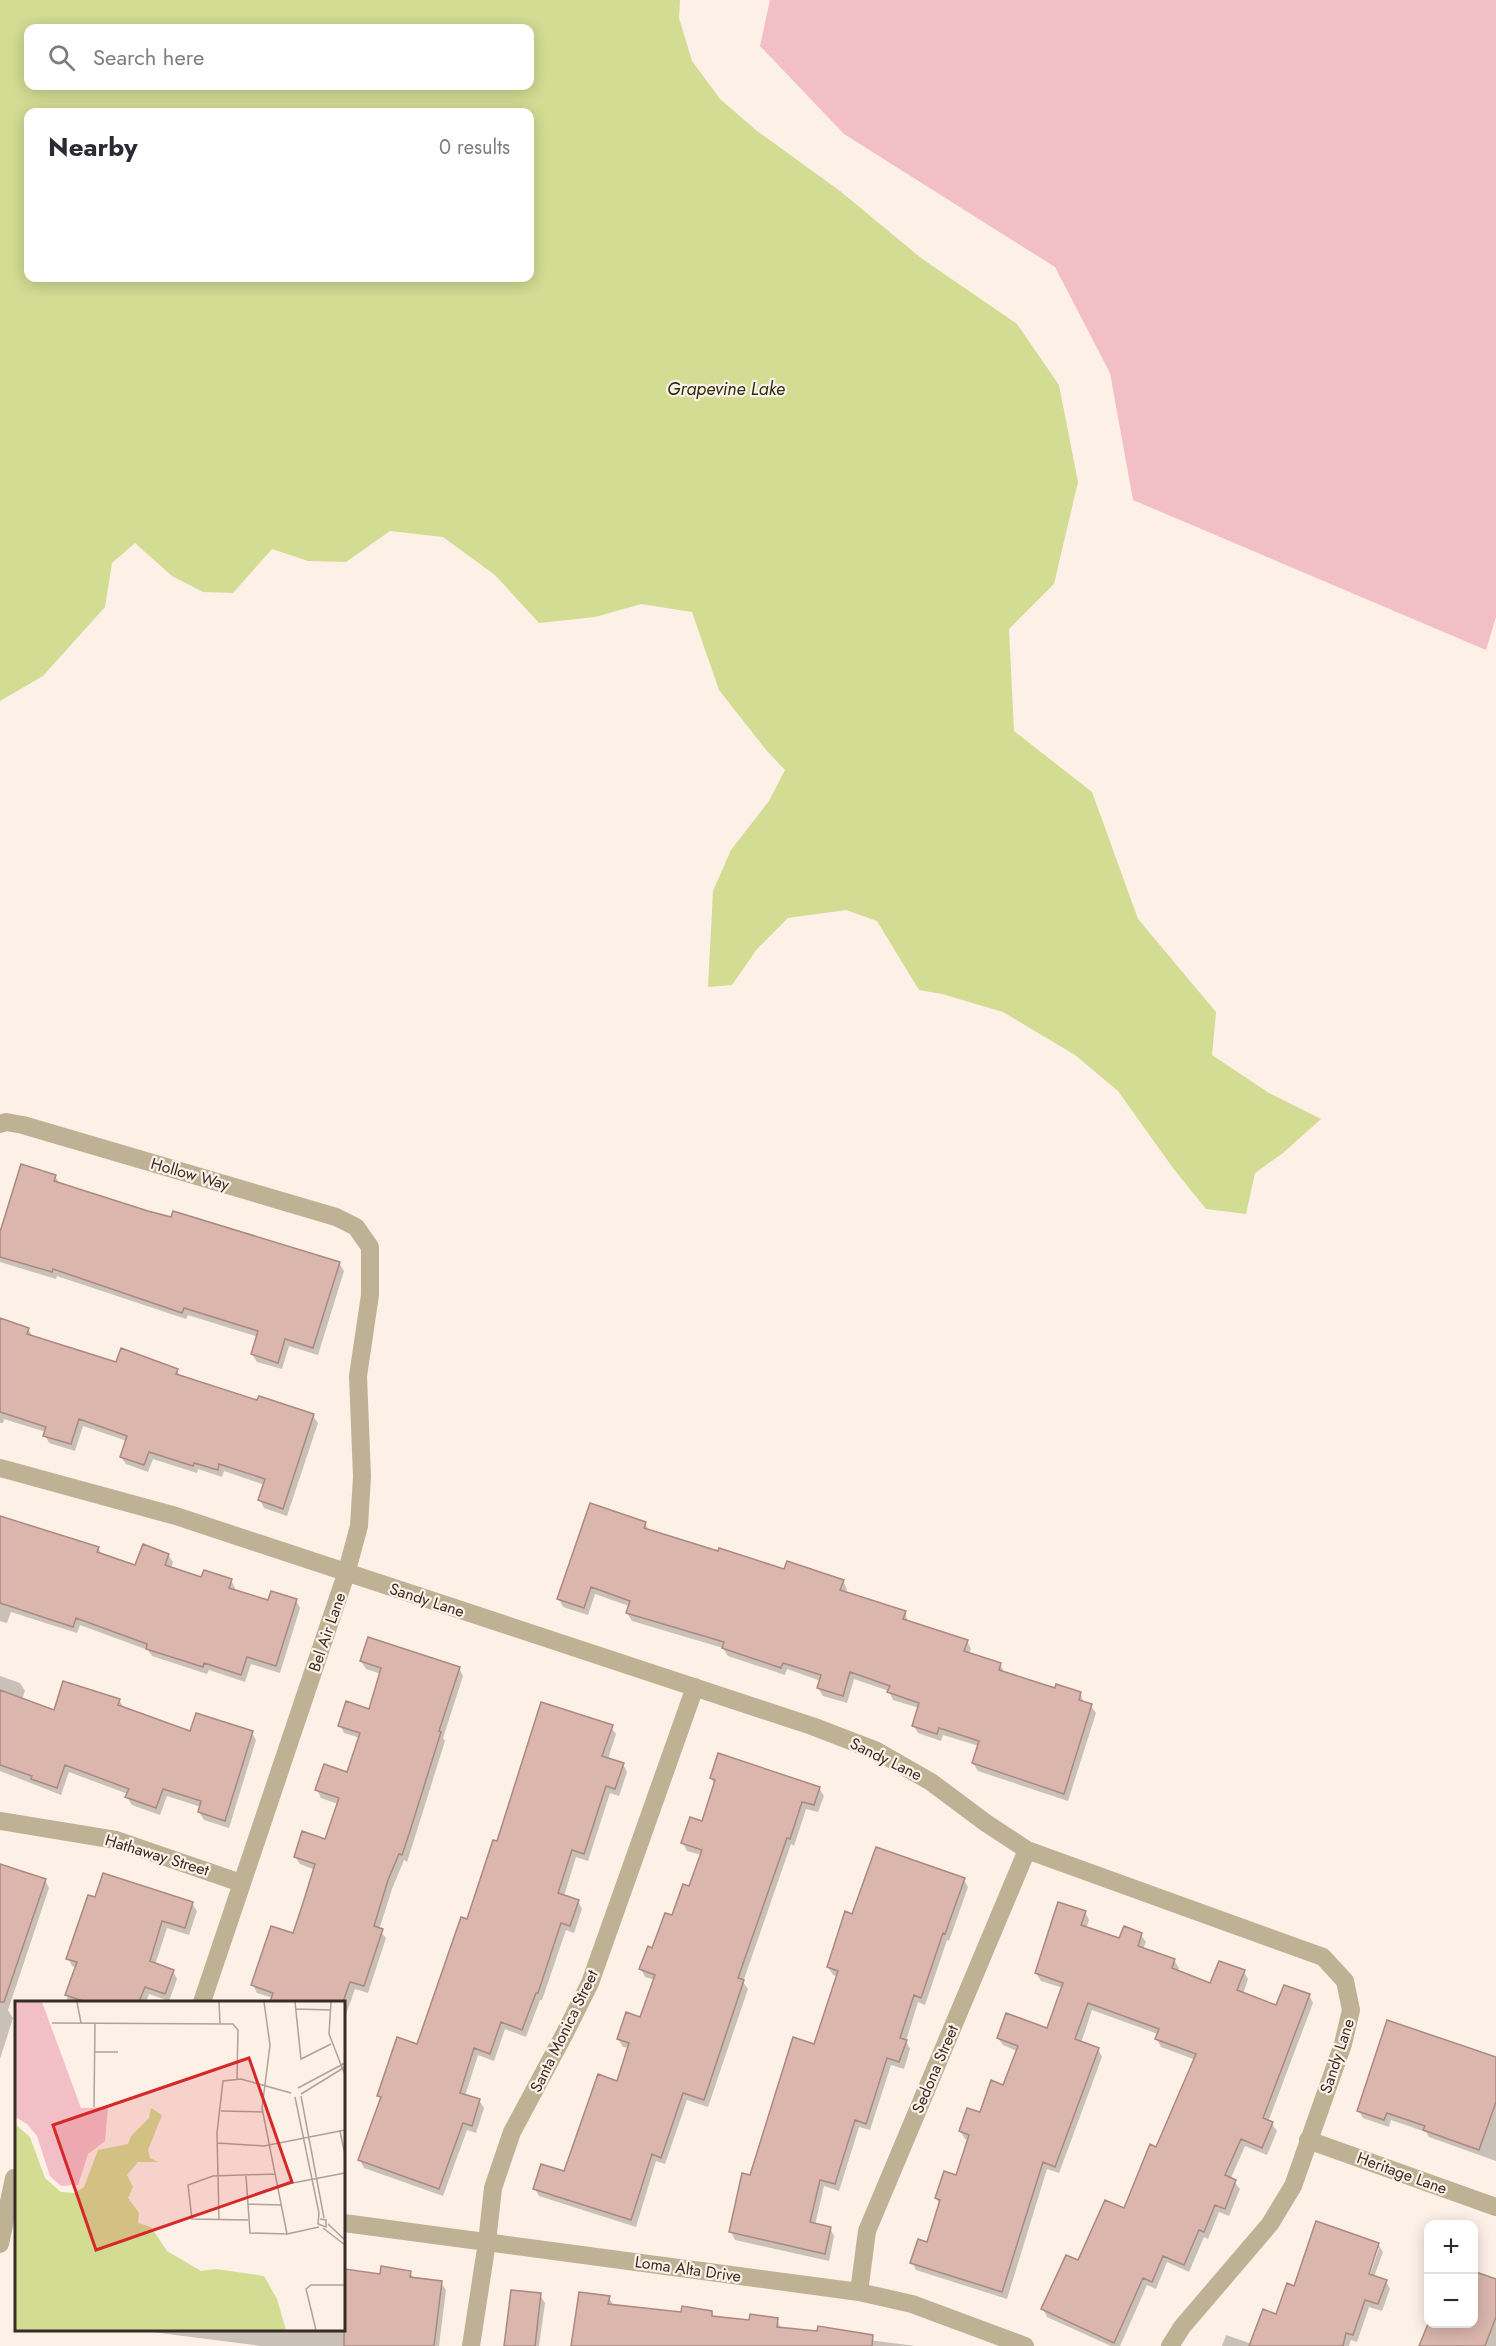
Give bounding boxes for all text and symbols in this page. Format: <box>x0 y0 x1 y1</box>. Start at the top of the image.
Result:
search box <box>24 24 534 90</box>
icon: search <box>45 41 78 74</box>
text: Search here <box>93 41 204 73</box>
text: Nearby <box>48 128 137 166</box>
text: 0 results <box>439 133 510 162</box>
water label: Grapevine Lake <box>667 376 785 402</box>
street label: Hollow Way <box>148 1152 233 1196</box>
street label: Sandy Lane <box>387 1577 467 1623</box>
street label: Bel Air Lane <box>303 1589 351 1675</box>
street label: Sandy Lane <box>846 1732 926 1786</box>
street label: Hathaway Street <box>102 1828 212 1882</box>
street label: Santa Monica Street <box>524 1966 604 2096</box>
inset map <box>15 2001 345 2331</box>
street label: Sandy Lane <box>1314 2016 1360 2096</box>
street label: Sedona Street <box>906 2021 964 2117</box>
street label: Heritage Lane <box>1354 2146 1450 2200</box>
map controls <box>1424 2220 1478 2328</box>
button: + <box>1424 2220 1478 2274</box>
street label: Loma Alta Drive <box>633 2250 743 2288</box>
button: − <box>1424 2274 1478 2328</box>

